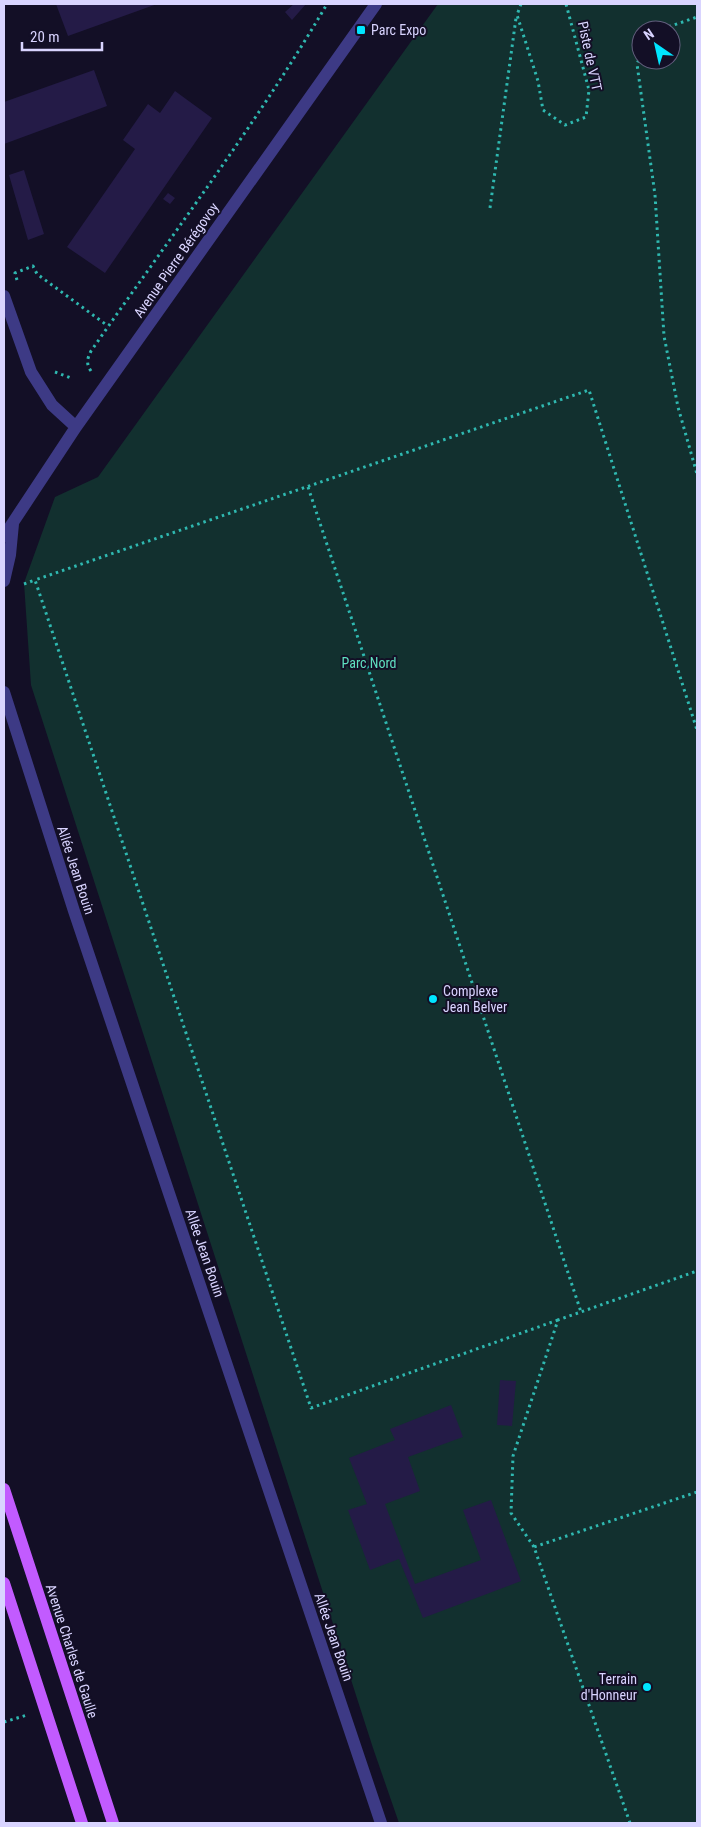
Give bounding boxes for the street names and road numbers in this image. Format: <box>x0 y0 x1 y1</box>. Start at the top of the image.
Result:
street label: Piste de VTT <box>575 20 605 92</box>
street label: Avenue Pierre Bérégovoy <box>130 199 222 321</box>
street label: Allée Jean Bouin <box>54 824 98 916</box>
street label: Allée Jean Bouin <box>182 1207 228 1299</box>
street label: Avenue Charles de Gaulle <box>43 1582 101 1720</box>
street label: Allée Jean Bouin <box>311 1591 357 1683</box>

